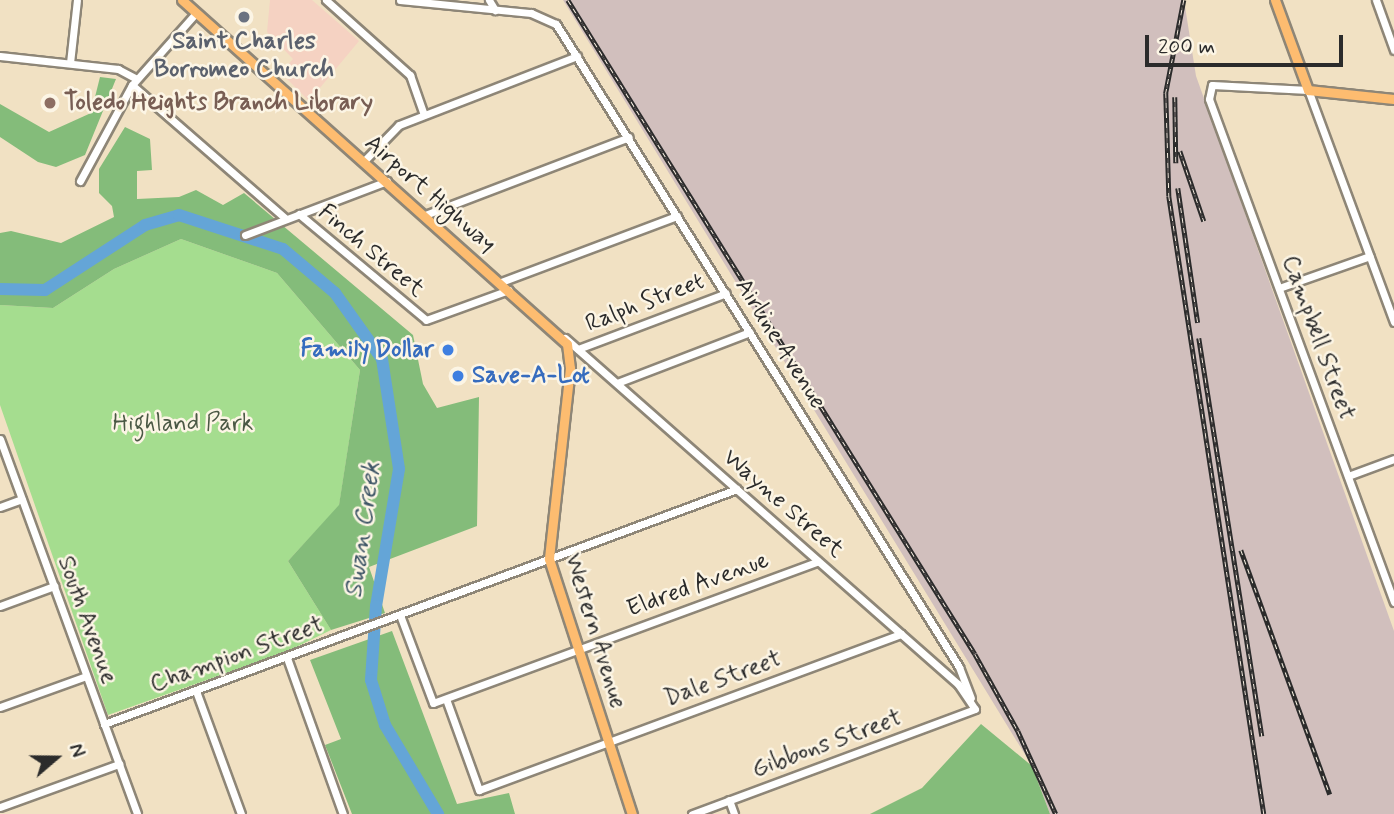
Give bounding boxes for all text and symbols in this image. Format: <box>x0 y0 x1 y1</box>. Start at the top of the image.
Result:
marker: Saint Charles Borromeo Church <box>236 9 252 25</box>
scale bar <box>1149 21 1347 65</box>
place label: Saint Charles Borromeo Church <box>155 28 333 84</box>
text: 200 m <box>1158 33 1215 61</box>
place label: Toledo Heights Branch Library <box>64 89 379 117</box>
marker: Toledo Heights Branch Library <box>42 95 58 111</box>
street label: Airport Highway <box>357 128 503 260</box>
street label: Finch Street <box>312 198 430 304</box>
street label: Campbell Street <box>1275 252 1361 424</box>
street label: Ralph Street <box>580 266 710 340</box>
street label: Airline Avenue <box>728 272 832 416</box>
place label: Family Dollar <box>299 336 434 364</box>
marker: Family Dollar <box>440 342 456 358</box>
place label: Save-A-Lot <box>472 362 590 390</box>
marker: Save-A-Lot <box>450 368 466 384</box>
park label: Highland Park <box>113 410 253 438</box>
street label: Wayne Street <box>717 444 849 564</box>
water label: Swan Creek <box>339 460 389 600</box>
street label: Eldred Avenue <box>624 546 772 624</box>
street label: Western Avenue <box>557 548 633 714</box>
street label: South Avenue <box>51 552 123 688</box>
street label: Champion Street <box>147 610 327 700</box>
street label: Dale Street <box>661 645 785 713</box>
street label: Gibbons Street <box>749 704 905 784</box>
north arrow <box>21 723 91 793</box>
text: N <box>62 740 90 761</box>

